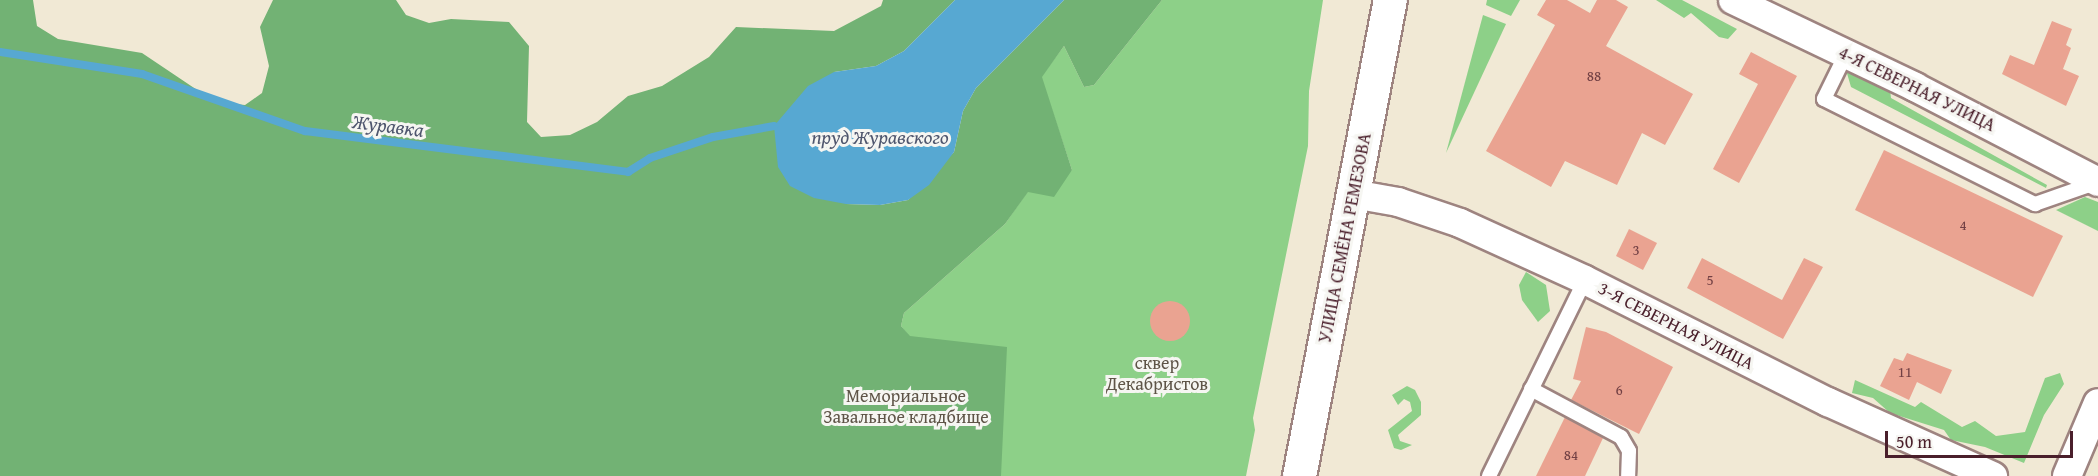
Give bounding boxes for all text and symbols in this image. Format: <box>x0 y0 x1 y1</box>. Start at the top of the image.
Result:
street label: 4-Я СЕВЕРНАЯ УЛИЦА <box>1835 42 1999 136</box>
house number: 88 <box>1587 67 1601 85</box>
water label: Журавка <box>351 109 425 141</box>
water label: пруд Журавского <box>812 124 948 148</box>
street label: УЛИЦА СЕМЁНА РЕМЕЗОВА <box>1314 131 1376 345</box>
house number: 4 <box>1959 216 1967 234</box>
house number: 3 <box>1632 241 1640 259</box>
house number: 5 <box>1706 271 1714 289</box>
street label: 3-Я СЕВЕРНАЯ УЛИЦА <box>1595 277 1757 375</box>
park label: сквер Декабристов <box>1106 353 1208 395</box>
house number: 11 <box>1898 363 1912 381</box>
house number: 6 <box>1615 381 1623 399</box>
park label: Мемориальное Завальное кладбище <box>823 386 989 428</box>
scale bar <box>1888 419 2076 457</box>
text: 50 m <box>1896 428 1932 455</box>
house number: 84 <box>1564 446 1578 464</box>

